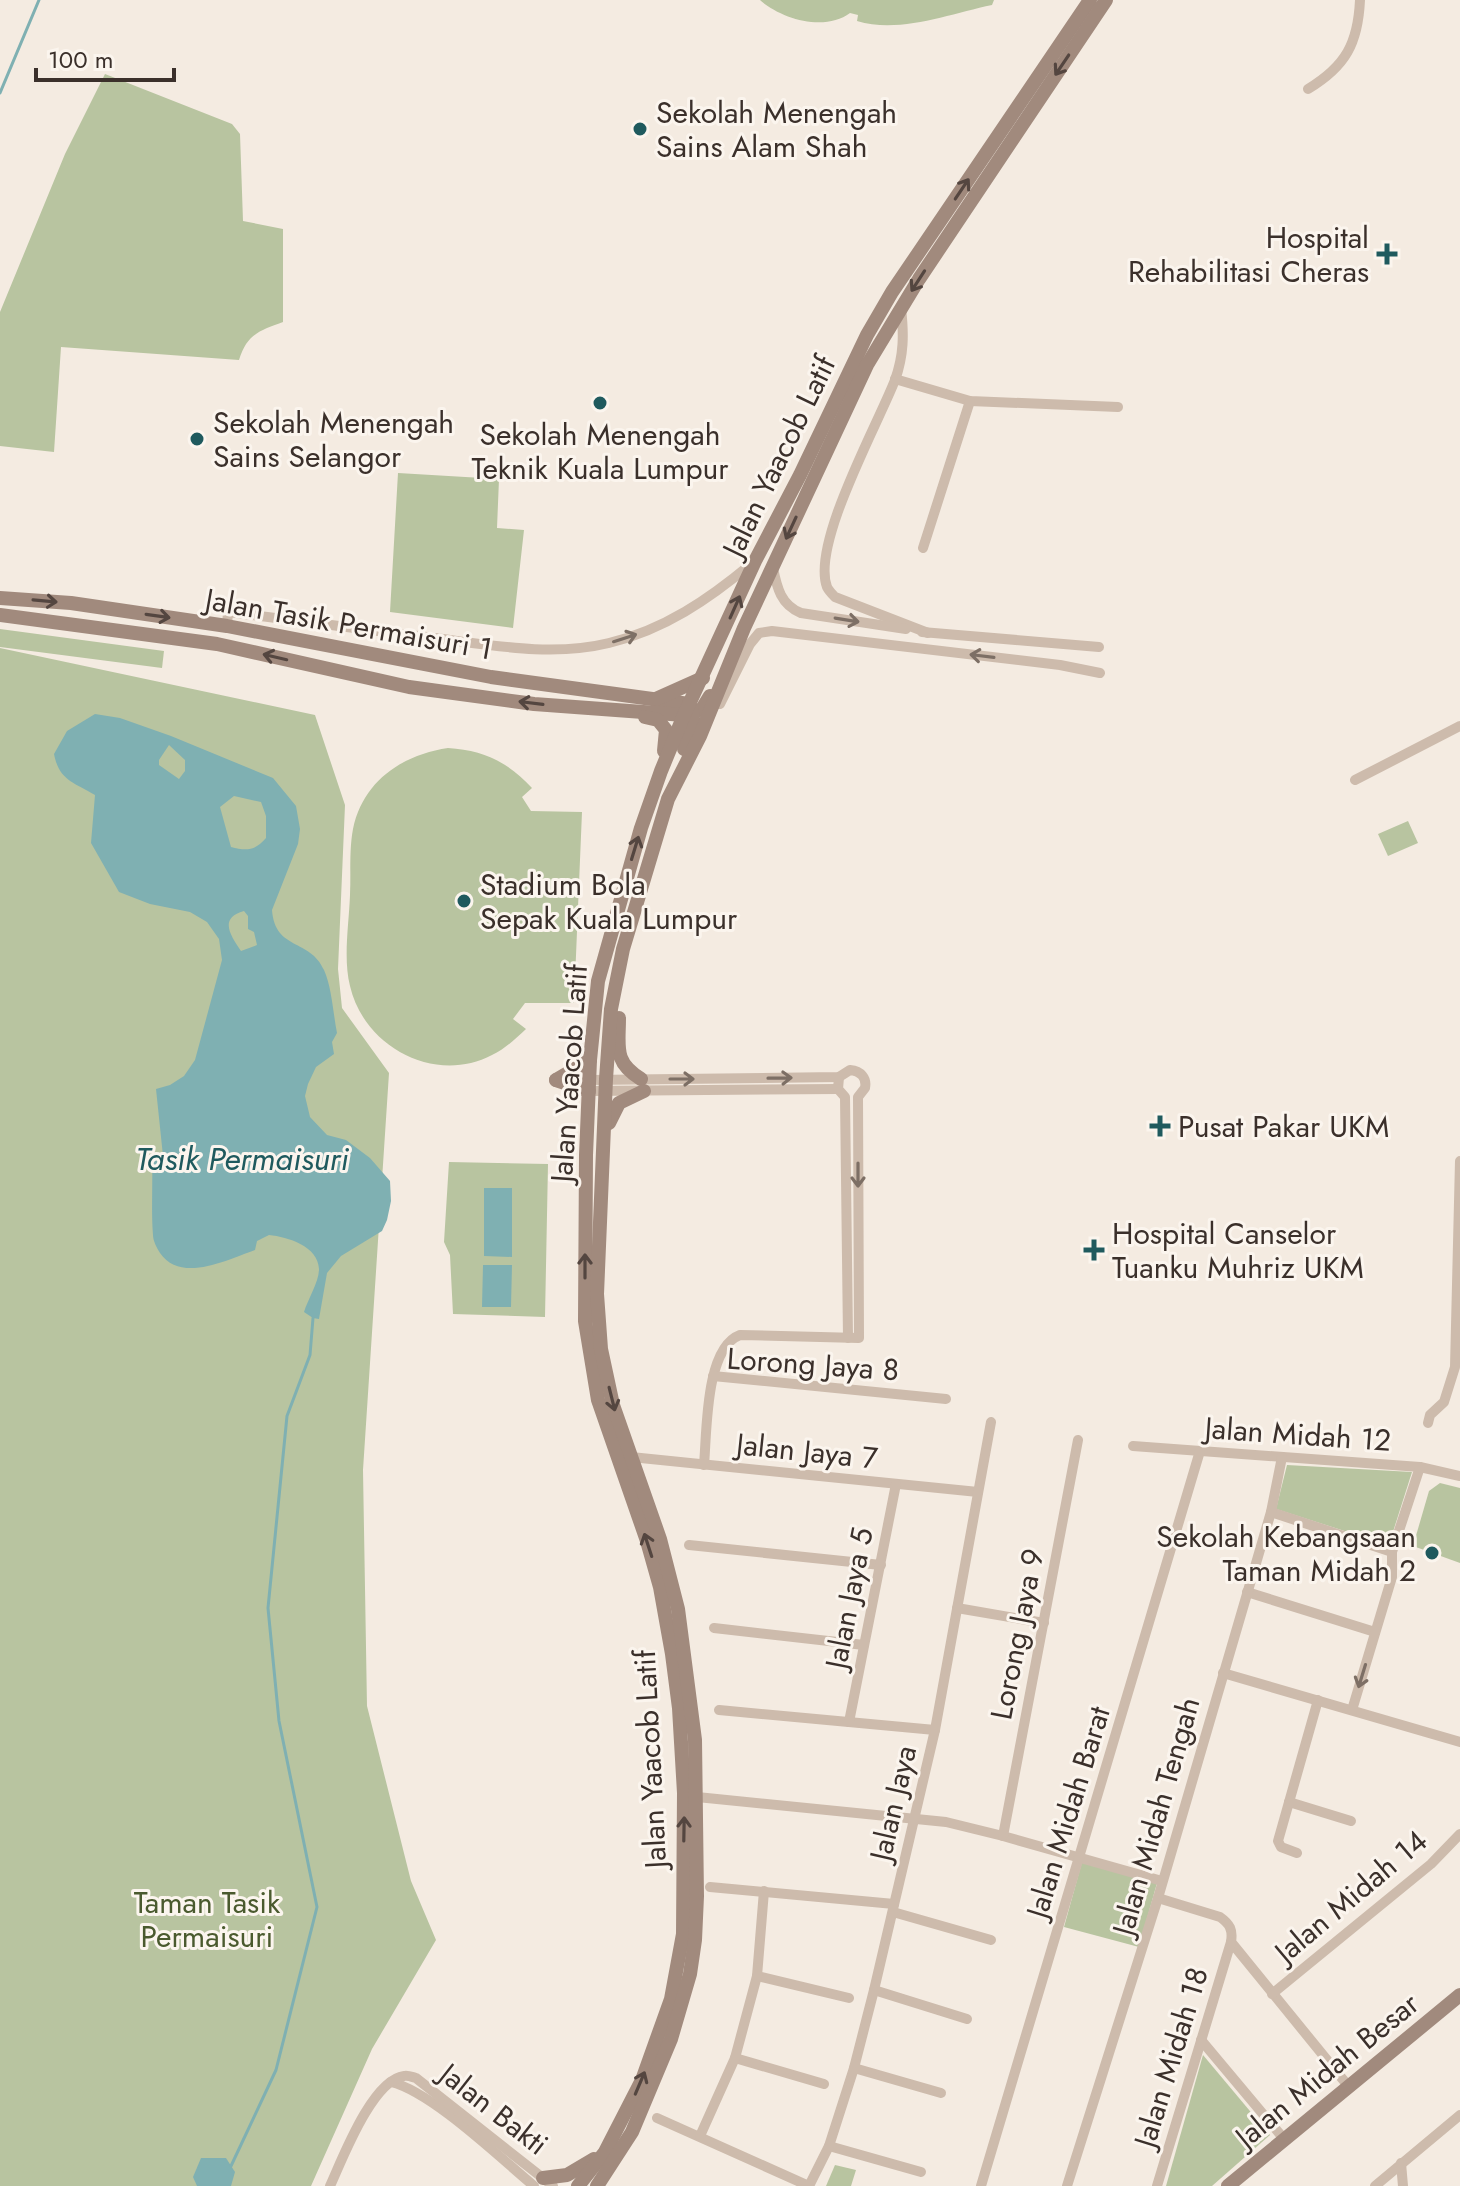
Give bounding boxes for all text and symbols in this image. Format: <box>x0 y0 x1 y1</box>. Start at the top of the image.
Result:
scale bar <box>36 32 174 82</box>
text: 100 m <box>48 42 114 77</box>
one-way arrow <box>1054 53 1070 76</box>
place label: Sekolah Menengah Sains Alam Shah <box>656 91 897 168</box>
marker: Sekolah Menengah Sains Alam Shah <box>631 120 649 138</box>
one-way arrow <box>954 178 970 200</box>
place label: Hospital Rehabilitasi Cheras <box>1128 216 1369 293</box>
marker: Hospital Rehabilitasi Cheras <box>1376 243 1398 265</box>
one-way arrow <box>910 269 926 292</box>
street label: Jalan Yaacob Latif <box>710 347 847 567</box>
marker: Sekolah Menengah Teknik Kuala Lumpur <box>591 394 609 412</box>
place label: Sekolah Menengah Sains Selangor <box>213 401 454 478</box>
place label: Sekolah Menengah Teknik Kuala Lumpur <box>471 413 729 490</box>
marker: Sekolah Menengah Sains Selangor <box>188 430 206 448</box>
one-way arrow <box>783 515 798 539</box>
street label: Jalan Tasik Permaisuri 1 <box>198 577 496 670</box>
one-way arrow <box>31 594 58 609</box>
one-way arrow <box>728 595 743 619</box>
one-way arrow <box>145 609 171 624</box>
one-way arrow <box>834 613 859 628</box>
one-way arrow <box>612 630 637 645</box>
one-way arrow <box>970 648 996 663</box>
one-way arrow <box>263 649 289 664</box>
one-way arrow <box>519 695 544 710</box>
one-way arrow <box>628 835 643 861</box>
place label: Stadium Bola Sepak Kuala Lumpur <box>480 863 738 940</box>
marker: Stadium Bola Sepak Kuala Lumpur <box>455 892 473 910</box>
street label: Jalan Yaacob Latif <box>540 961 598 1188</box>
one-way arrow <box>766 1070 793 1086</box>
one-way arrow <box>668 1071 695 1086</box>
place label: Pusat Pakar UKM <box>1178 1105 1389 1148</box>
marker: Pusat Pakar UKM <box>1149 1115 1171 1137</box>
water label: Tasik Permaisuri <box>135 1136 349 1182</box>
one-way arrow <box>850 1161 866 1188</box>
place label: Hospital Canselor Tuanku Muhriz UKM <box>1112 1212 1364 1289</box>
marker: Hospital Canselor Tuanku Muhriz UKM <box>1083 1239 1105 1261</box>
one-way arrow <box>577 1253 592 1280</box>
street label: Lorong Jaya 8 <box>725 1337 901 1391</box>
one-way arrow <box>606 1385 621 1411</box>
street label: Jalan Midah 12 <box>1199 1406 1393 1462</box>
street label: Jalan Jaya 7 <box>730 1422 880 1480</box>
place label: Sekolah Kebangsaan Taman Midah 2 <box>1156 1515 1416 1592</box>
street label: Jalan Jaya 5 <box>814 1524 884 1676</box>
one-way arrow <box>640 1532 655 1558</box>
marker: Sekolah Kebangsaan Taman Midah 2 <box>1423 1544 1441 1562</box>
street label: Lorong Jaya 9 <box>979 1545 1055 1723</box>
street label: Jalan Yaacob Latif <box>623 1647 677 1873</box>
one-way arrow <box>1354 1662 1369 1688</box>
street label: Jalan Midah Tengah <box>1100 1692 1211 1944</box>
street label: Jalan Midah Barat <box>1014 1700 1121 1927</box>
street label: Jalan Jaya <box>858 1741 927 1869</box>
one-way arrow <box>676 1816 691 1843</box>
street label: Jalan Midah 14 <box>1262 1819 1436 1975</box>
park label: Taman Tasik Permaisuri <box>134 1881 281 1958</box>
street label: Jalan Midah 18 <box>1122 1962 1219 2156</box>
street label: Jalan Midah Besar <box>1223 1982 1429 2160</box>
street label: Jalan Bakti <box>428 2050 557 2165</box>
one-way arrow <box>633 2071 648 2095</box>

